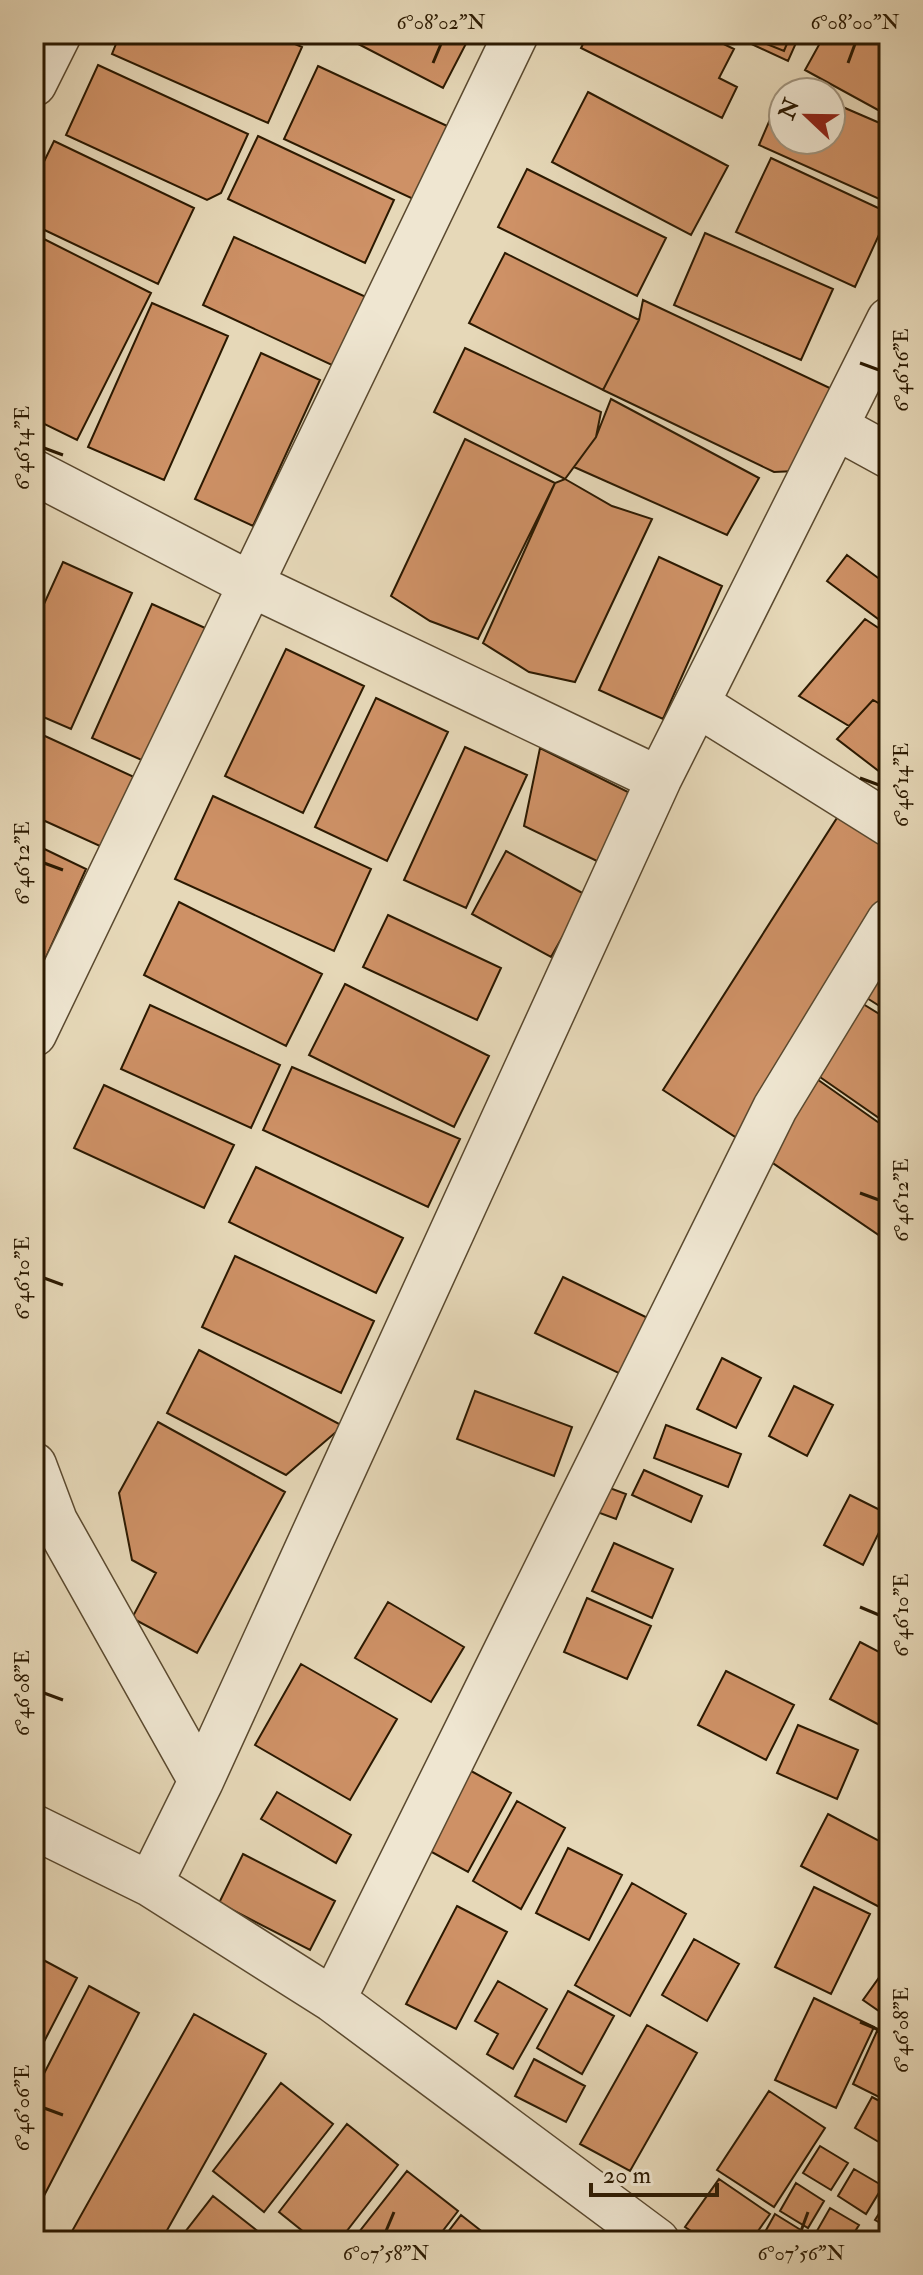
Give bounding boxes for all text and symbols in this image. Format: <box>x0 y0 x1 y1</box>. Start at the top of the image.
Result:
text: 6°08'02"N <box>397 10 486 35</box>
text: 6°08'00"N <box>810 10 900 35</box>
north arrow <box>767 76 847 156</box>
text: N <box>772 94 806 124</box>
text: 6°46'16"E <box>889 328 914 412</box>
text: 6°46'14"E <box>10 406 35 490</box>
text: 6°46'14"E <box>889 743 914 827</box>
text: 6°46'12"E <box>10 821 35 905</box>
text: 6°46'12"E <box>889 1158 914 1242</box>
text: 6°46'10"E <box>10 1236 35 1320</box>
text: 6°46'10"E <box>889 1573 914 1657</box>
text: 6°46'08"E <box>10 1650 35 1736</box>
text: 6°46'08"E <box>889 1987 914 2073</box>
text: 6°46'06"E <box>10 2065 35 2151</box>
scale bar <box>591 2147 717 2197</box>
text: 20 m <box>603 2160 652 2191</box>
text: 6°07'58"N <box>343 2241 429 2266</box>
text: 6°07'56"N <box>757 2241 845 2266</box>

